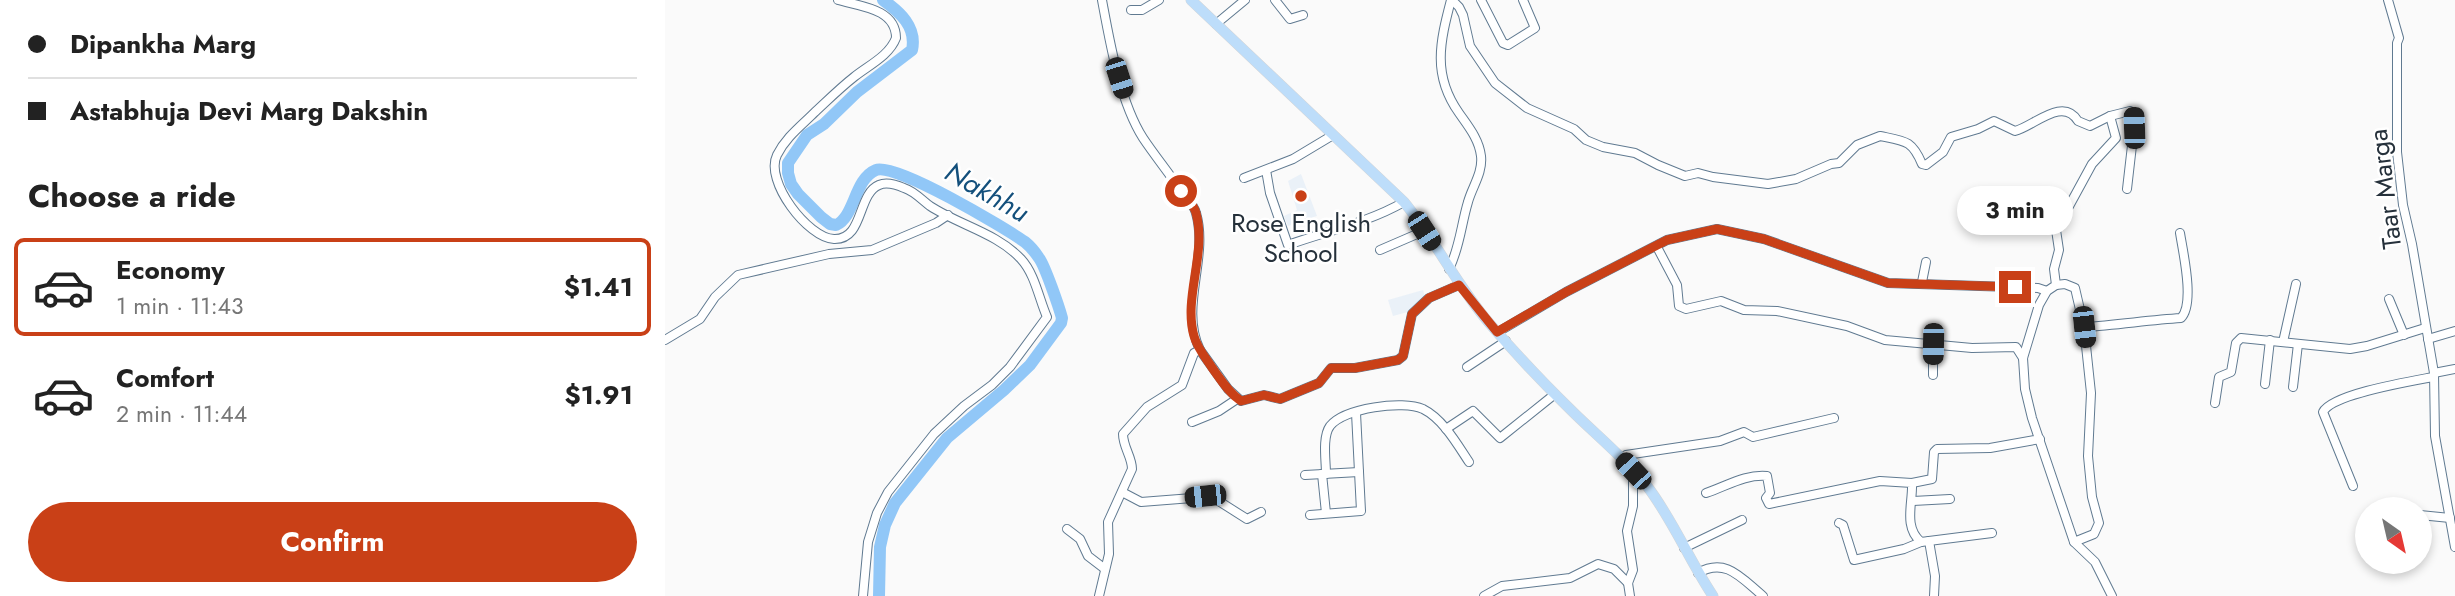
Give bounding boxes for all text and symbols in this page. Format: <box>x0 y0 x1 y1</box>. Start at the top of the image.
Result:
text: Dipankha Marg <box>70 25 256 63</box>
car <box>1103 55 1136 101</box>
text: Astabhuja Devi Marg Dakshin <box>70 92 428 130</box>
car <box>2123 107 2146 149</box>
street label: Taar Marga <box>2359 127 2411 251</box>
water label: Nakhhu <box>937 151 1037 233</box>
text: Choose a ride <box>28 173 236 219</box>
route start <box>1165 175 1197 207</box>
callout: 3 min <box>1957 186 2073 234</box>
marker: Rose English School <box>1293 188 1309 204</box>
text: 3 min <box>1985 193 2045 227</box>
place label: Rose English School <box>1231 204 1371 272</box>
car <box>1404 208 1445 254</box>
text: Economy <box>116 251 225 289</box>
icon: car <box>32 256 95 319</box>
text: $1.41 <box>564 268 633 306</box>
route end <box>1999 271 2031 303</box>
text: 1 min · 11:43 <box>116 289 244 323</box>
car <box>2072 305 2097 349</box>
car <box>1923 323 1944 365</box>
text: Comfort <box>116 359 214 397</box>
icon: car <box>32 364 95 427</box>
text: $1.91 <box>565 376 633 414</box>
text: 2 min · 11:44 <box>116 397 247 431</box>
car <box>1611 448 1656 494</box>
car <box>1184 483 1227 509</box>
north arrow <box>2355 497 2433 574</box>
map controls <box>2355 497 2432 574</box>
button: Confirm <box>28 502 637 582</box>

